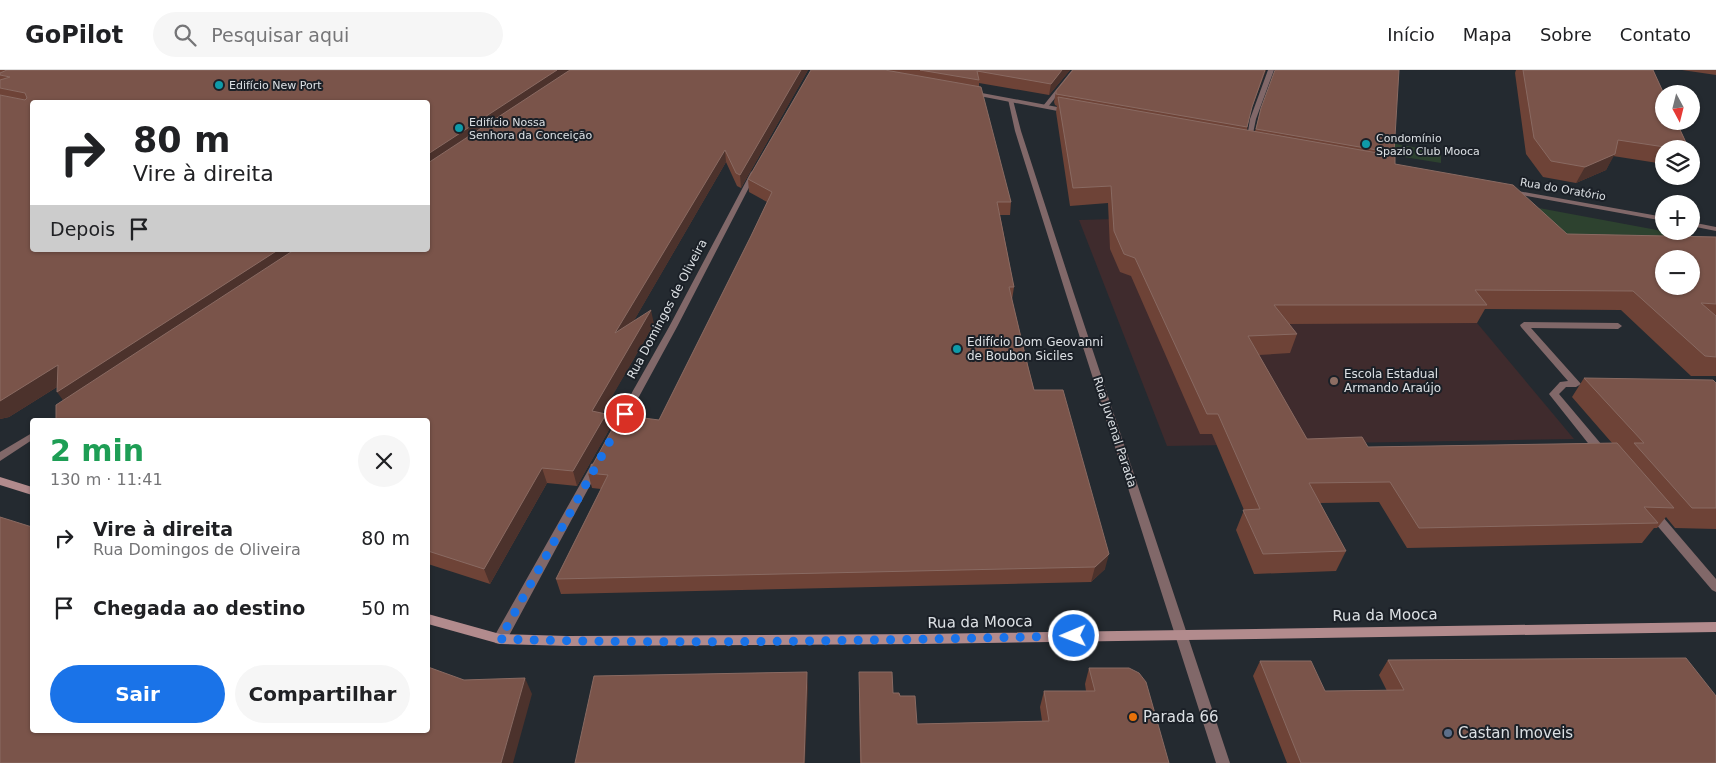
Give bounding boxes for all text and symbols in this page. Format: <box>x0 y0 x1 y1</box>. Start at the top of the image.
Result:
search box <box>153 12 503 57</box>
text: GoPilot <box>25 21 123 49</box>
icon: search <box>171 21 199 49</box>
text: Pesquisar aqui <box>211 24 349 46</box>
text: Início <box>1387 24 1435 45</box>
text: Mapa <box>1463 24 1512 45</box>
text: Sobre <box>1540 24 1592 45</box>
text: Contato <box>1620 24 1691 45</box>
marker: Edifício New Port <box>213 79 225 91</box>
place label: Edifício New Port <box>229 79 322 92</box>
north arrow <box>1655 85 1700 130</box>
map controls <box>1655 85 1700 295</box>
place label: Edifício Nossa Senhora da Conceição <box>469 116 592 142</box>
icon: right <box>50 120 115 185</box>
text: 80 m <box>133 120 230 160</box>
marker: Edifício Nossa Senhora da Conceição <box>453 122 465 134</box>
place label: Condomínio Spazio Club Mooca <box>1376 132 1480 158</box>
marker: Condomínio Spazio Club Mooca <box>1360 138 1372 150</box>
button: layers <box>1655 140 1700 185</box>
text: Vire à direita <box>133 161 274 186</box>
street label: Rua do Oratório <box>1519 176 1607 203</box>
button: + <box>1655 195 1700 240</box>
icon: arrive <box>125 215 153 243</box>
text: Depois <box>50 218 115 240</box>
street label: Rua Domingos de Oliveira <box>624 237 710 381</box>
button: − <box>1655 250 1700 295</box>
place label: Edifício Dom Geovanni de Boubon Siciles <box>967 335 1103 363</box>
marker: Edifício Dom Geovanni de Boubon Siciles <box>951 343 963 355</box>
place label: Escola Estadual Armando Araújo <box>1344 367 1441 395</box>
street label: Rua Juvenal Parada <box>1090 375 1140 489</box>
marker: Escola Estadual Armando Araújo <box>1328 375 1340 387</box>
pin <box>604 393 646 435</box>
icon: arrive <box>611 400 639 428</box>
text: 2 min <box>50 433 144 468</box>
button: close <box>358 435 410 487</box>
text: 130 m · 11:41 <box>50 470 163 489</box>
text: Vire à direita <box>93 518 233 540</box>
icon: right <box>50 524 78 552</box>
text: 80 m <box>361 527 410 549</box>
text: Rua Domingos de Oliveira <box>93 540 301 559</box>
icon: arrive <box>50 594 78 622</box>
text: Chegada ao destino <box>93 597 305 619</box>
text: 50 m <box>361 597 410 619</box>
street label: Rua da Mooca <box>1332 605 1438 625</box>
position arrow <box>1047 609 1099 661</box>
street label: Rua da Mooca <box>927 612 1033 632</box>
button: Sair <box>50 665 225 723</box>
button: Compartilhar <box>235 665 410 723</box>
place label: Parada 66 <box>1143 708 1219 726</box>
marker: Parada 66 <box>1127 711 1139 723</box>
place label: Castan Imoveis <box>1458 724 1573 742</box>
marker: Castan Imoveis <box>1442 727 1454 739</box>

